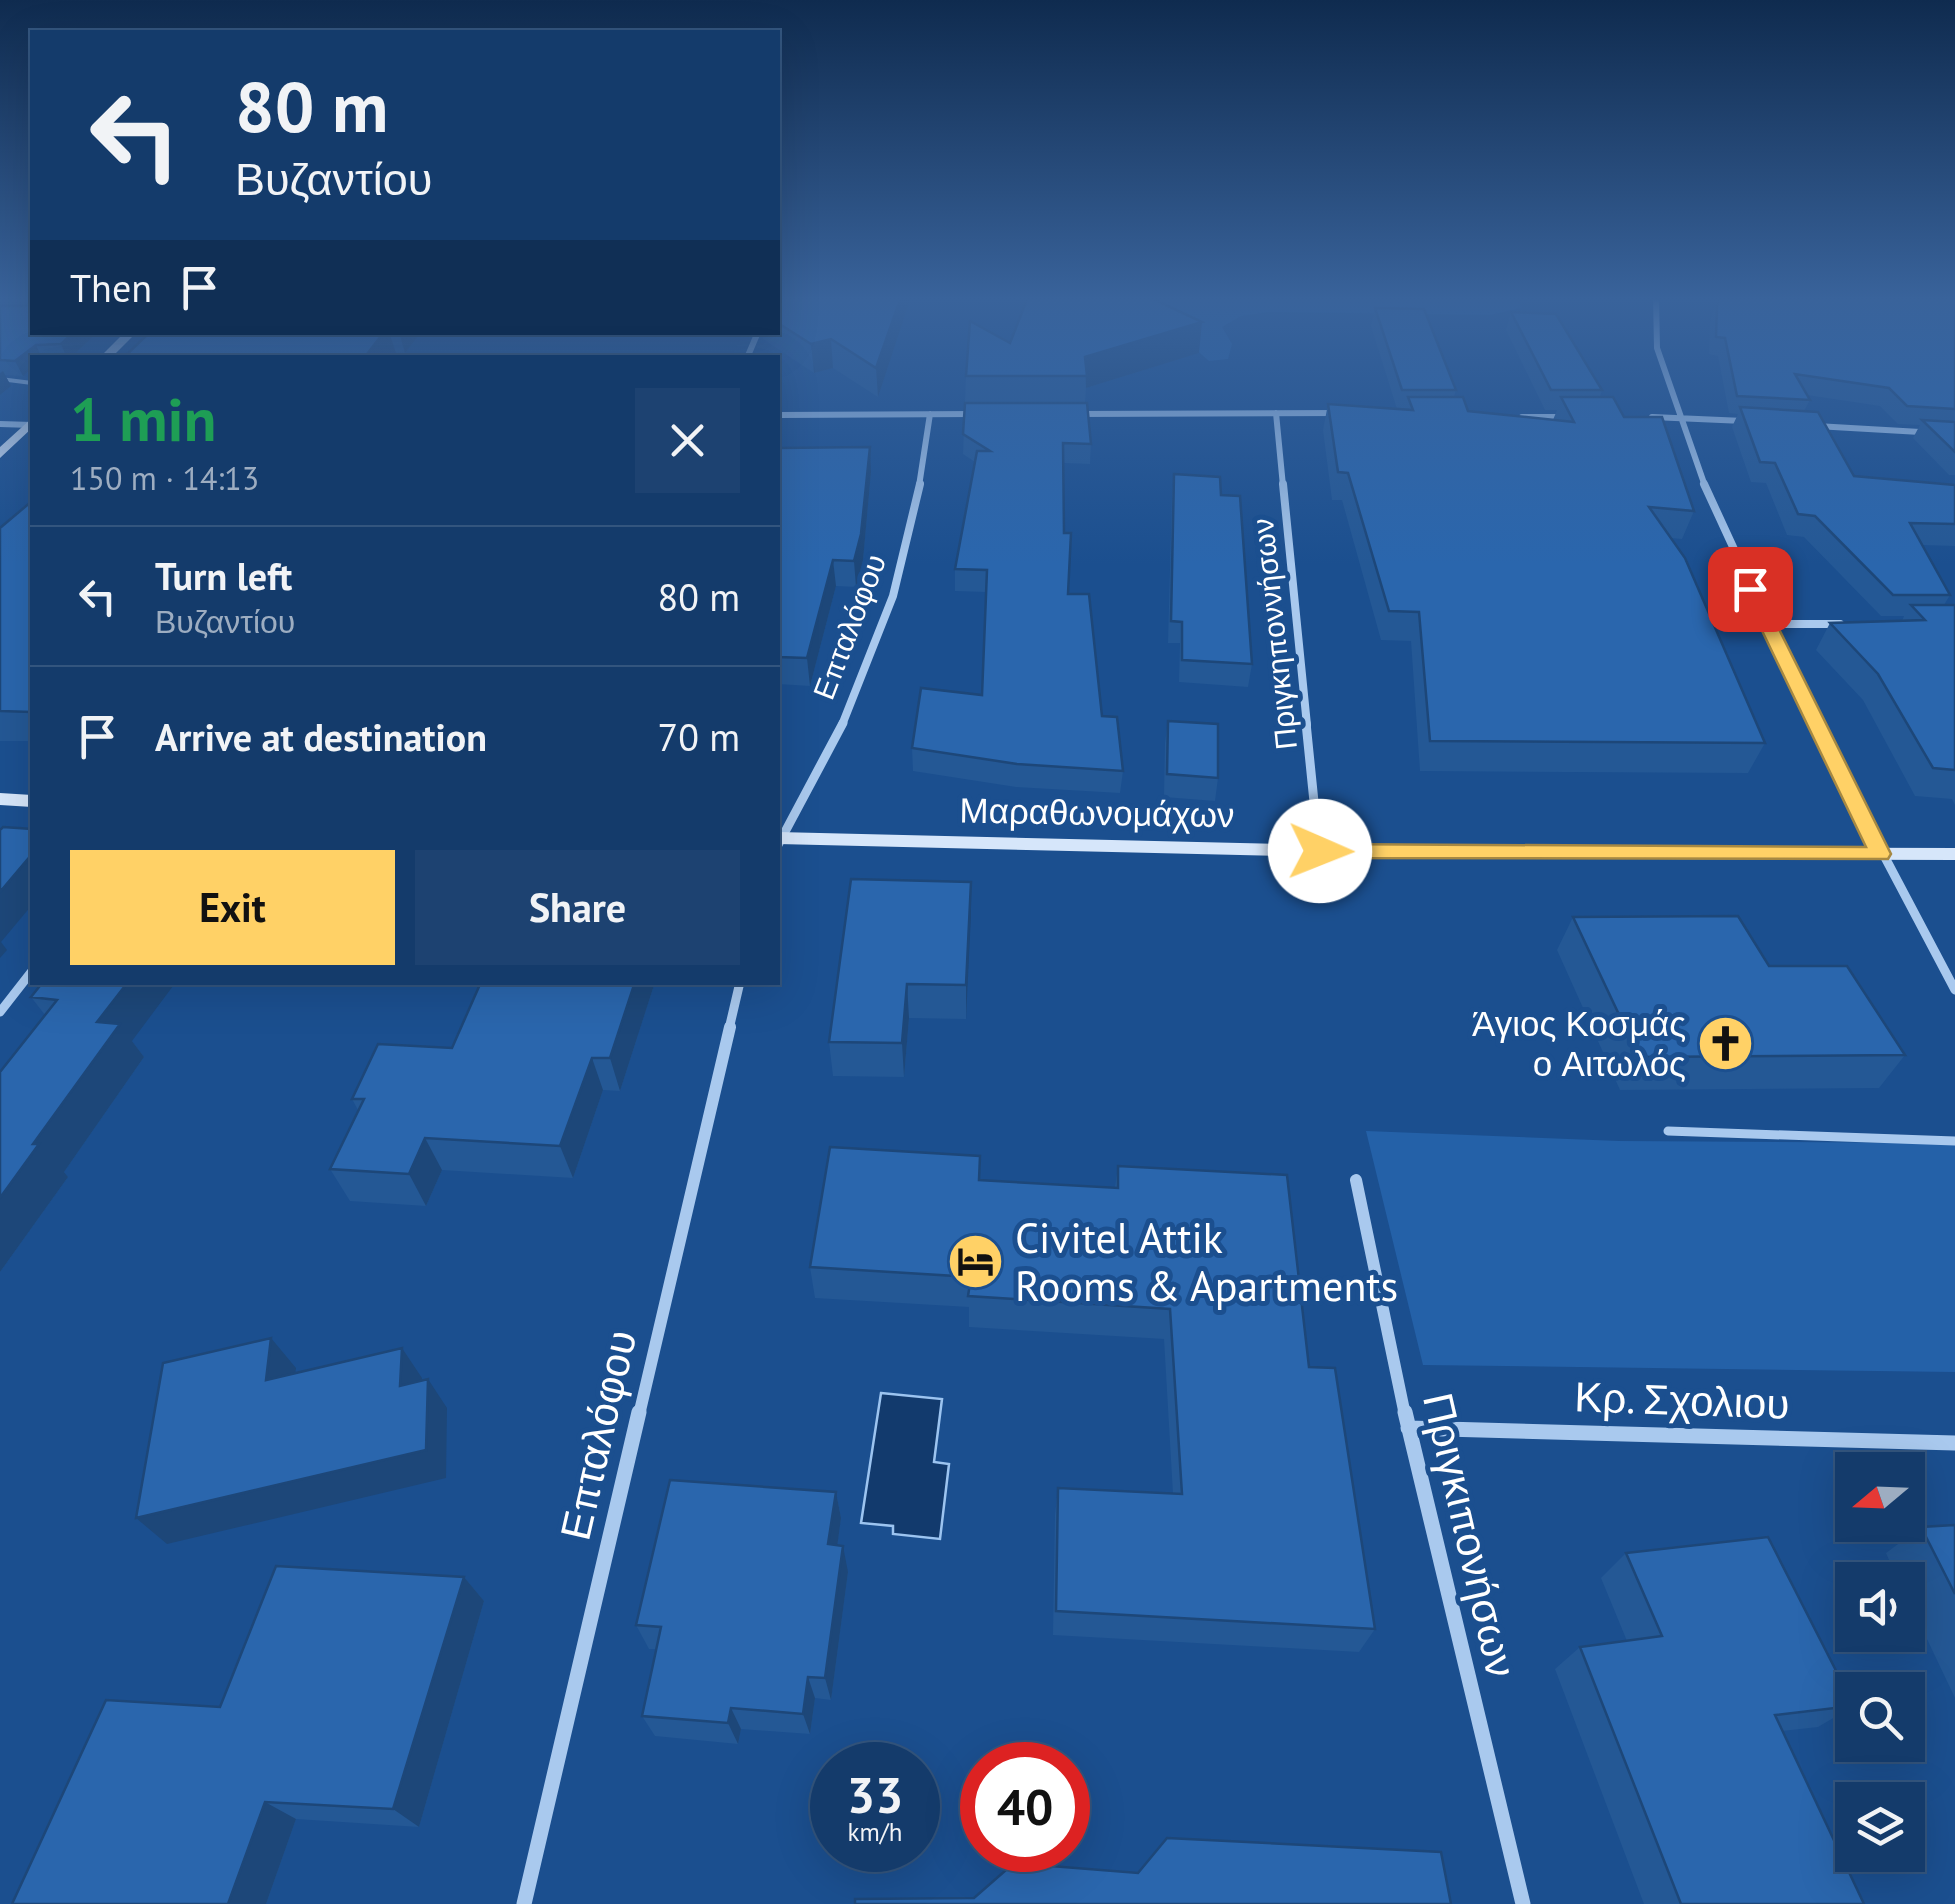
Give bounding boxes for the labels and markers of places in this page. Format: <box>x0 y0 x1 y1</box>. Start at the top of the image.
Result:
pin <box>1708 547 1793 632</box>
place label: Άγιος Κοσμάς ο Αιτωλός <box>1472 1000 1686 1086</box>
church icon: Άγιος Κοσμάς ο Αιτωλός <box>1695 1014 1755 1074</box>
place label: Civitel Attik Rooms & Apartments <box>1015 1210 1398 1313</box>
hotel icon: Civitel Attik Rooms & Apartments <box>946 1232 1006 1292</box>

